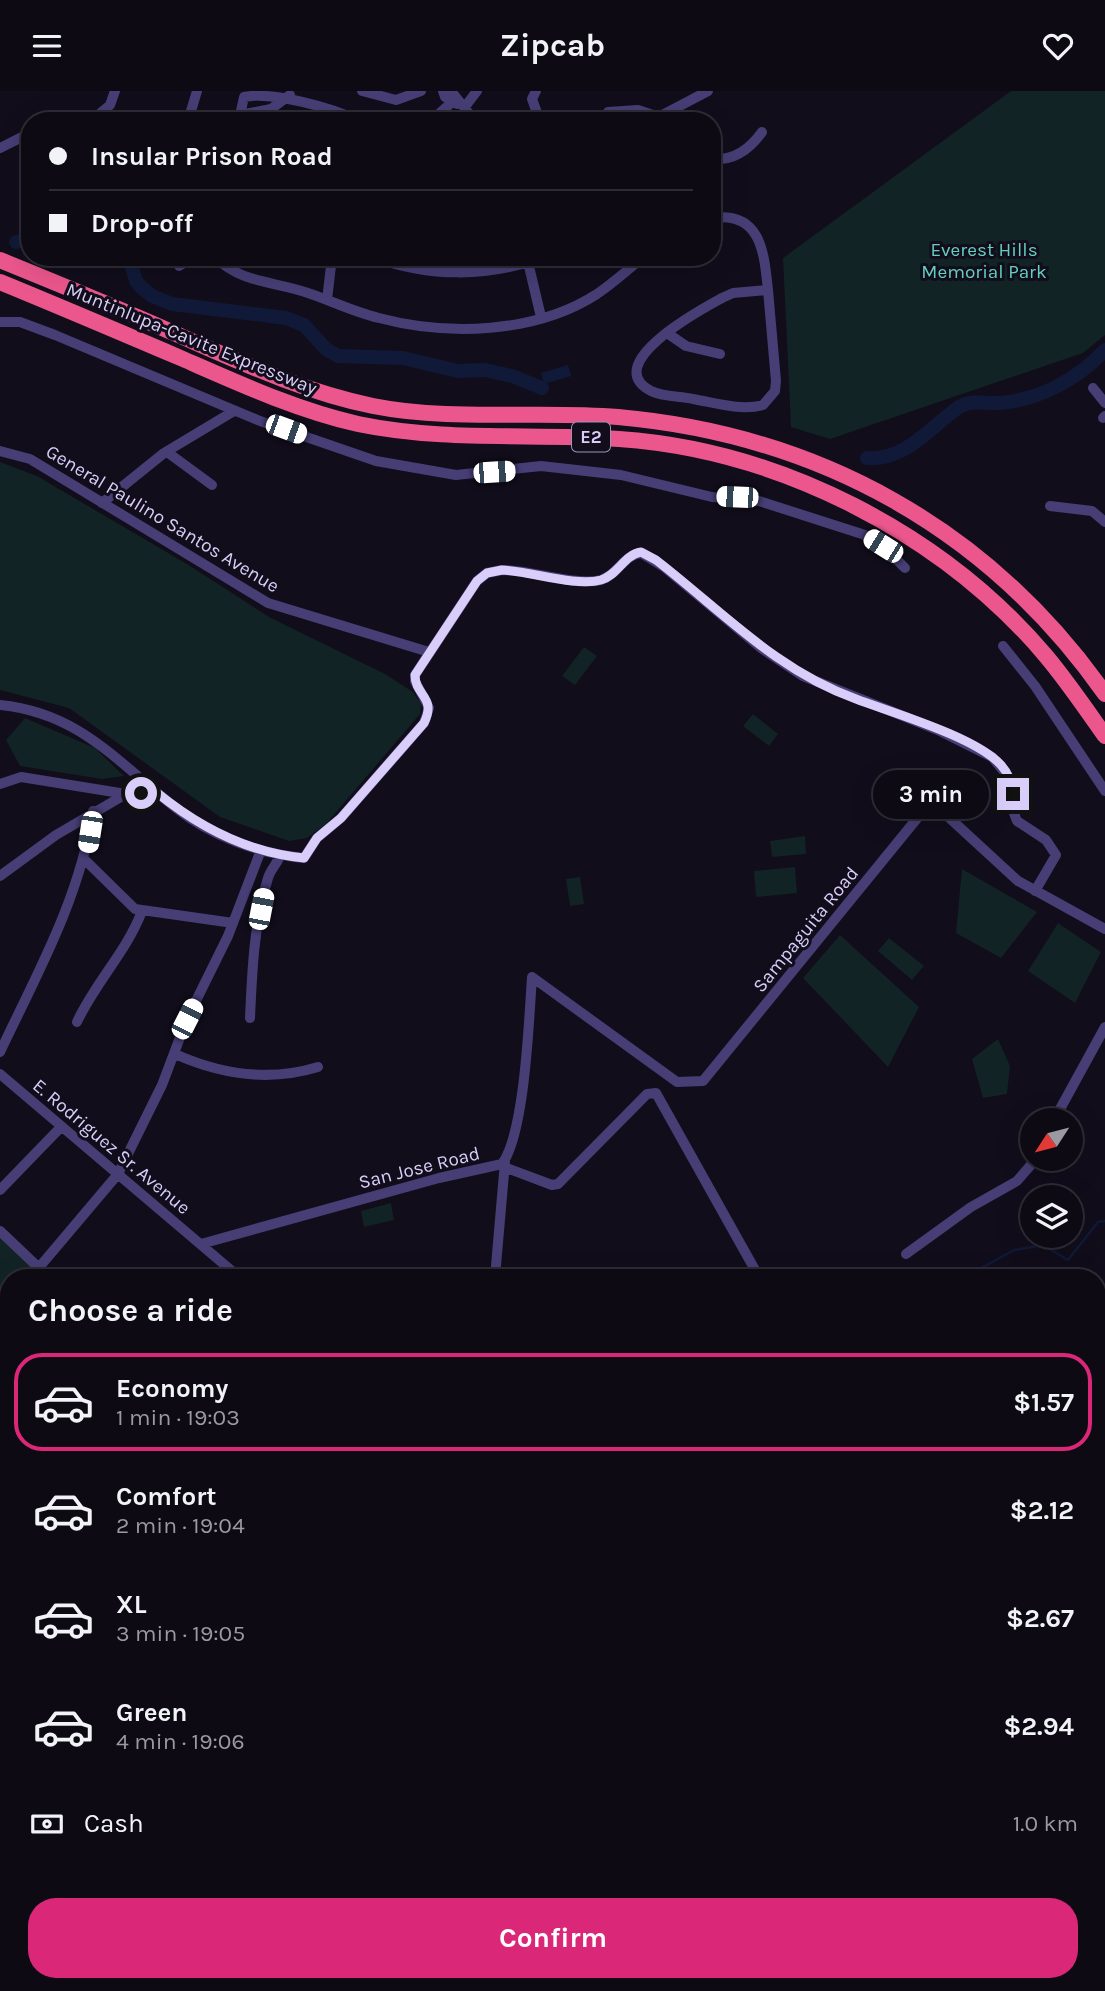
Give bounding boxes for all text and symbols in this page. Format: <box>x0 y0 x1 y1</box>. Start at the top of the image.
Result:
icon: menu <box>28 27 66 65</box>
text: Zipcab <box>500 27 605 64</box>
icon: heart <box>1039 27 1077 65</box>
text: Insular Prison Road <box>91 141 333 172</box>
text: Drop-off <box>91 208 193 239</box>
park label: Everest Hills Memorial Park <box>921 239 1047 283</box>
street label: Muntinlupa-Cavite Expressway <box>63 278 320 399</box>
car <box>263 412 310 446</box>
road number: E2 <box>572 423 610 451</box>
street label: General Paulino Santos Avenue <box>42 440 283 597</box>
car <box>473 460 516 484</box>
car <box>716 486 759 508</box>
car <box>860 526 907 566</box>
callout: 3 min <box>873 769 988 819</box>
route start <box>125 777 157 809</box>
route end <box>997 778 1029 810</box>
text: 3 min <box>899 781 963 808</box>
car <box>77 810 104 854</box>
street label: Sampaguita Road <box>748 862 863 997</box>
car <box>247 886 276 932</box>
car <box>169 996 206 1042</box>
street label: E. Rodriguez Sr. Avenue <box>28 1074 195 1219</box>
north arrow <box>1020 1108 1083 1171</box>
map controls <box>1020 1108 1083 1248</box>
street label: San Jose Road <box>356 1142 482 1194</box>
button: layers <box>1020 1185 1083 1248</box>
text: Choose a ride <box>28 1292 233 1329</box>
icon: car <box>32 1371 95 1434</box>
text: Economy <box>116 1373 228 1404</box>
text: $1.57 <box>1013 1387 1074 1418</box>
text: 1 min · 19:03 <box>116 1404 240 1431</box>
icon: car <box>32 1479 95 1542</box>
text: Comfort <box>116 1481 217 1512</box>
text: $2.12 <box>1010 1495 1074 1526</box>
text: 2 min · 19:04 <box>116 1512 245 1539</box>
icon: car <box>32 1587 95 1650</box>
text: XL <box>116 1589 147 1620</box>
text: $2.67 <box>1006 1603 1074 1634</box>
text: 3 min · 19:05 <box>116 1620 245 1647</box>
icon: car <box>32 1695 95 1758</box>
text: Green <box>116 1697 188 1728</box>
text: $2.94 <box>1003 1711 1074 1742</box>
text: 4 min · 19:06 <box>116 1728 245 1755</box>
icon: cash <box>28 1805 66 1843</box>
text: Cash <box>84 1808 144 1839</box>
text: 1.0 km <box>1013 1810 1078 1837</box>
button: Confirm <box>28 1898 1078 1978</box>

